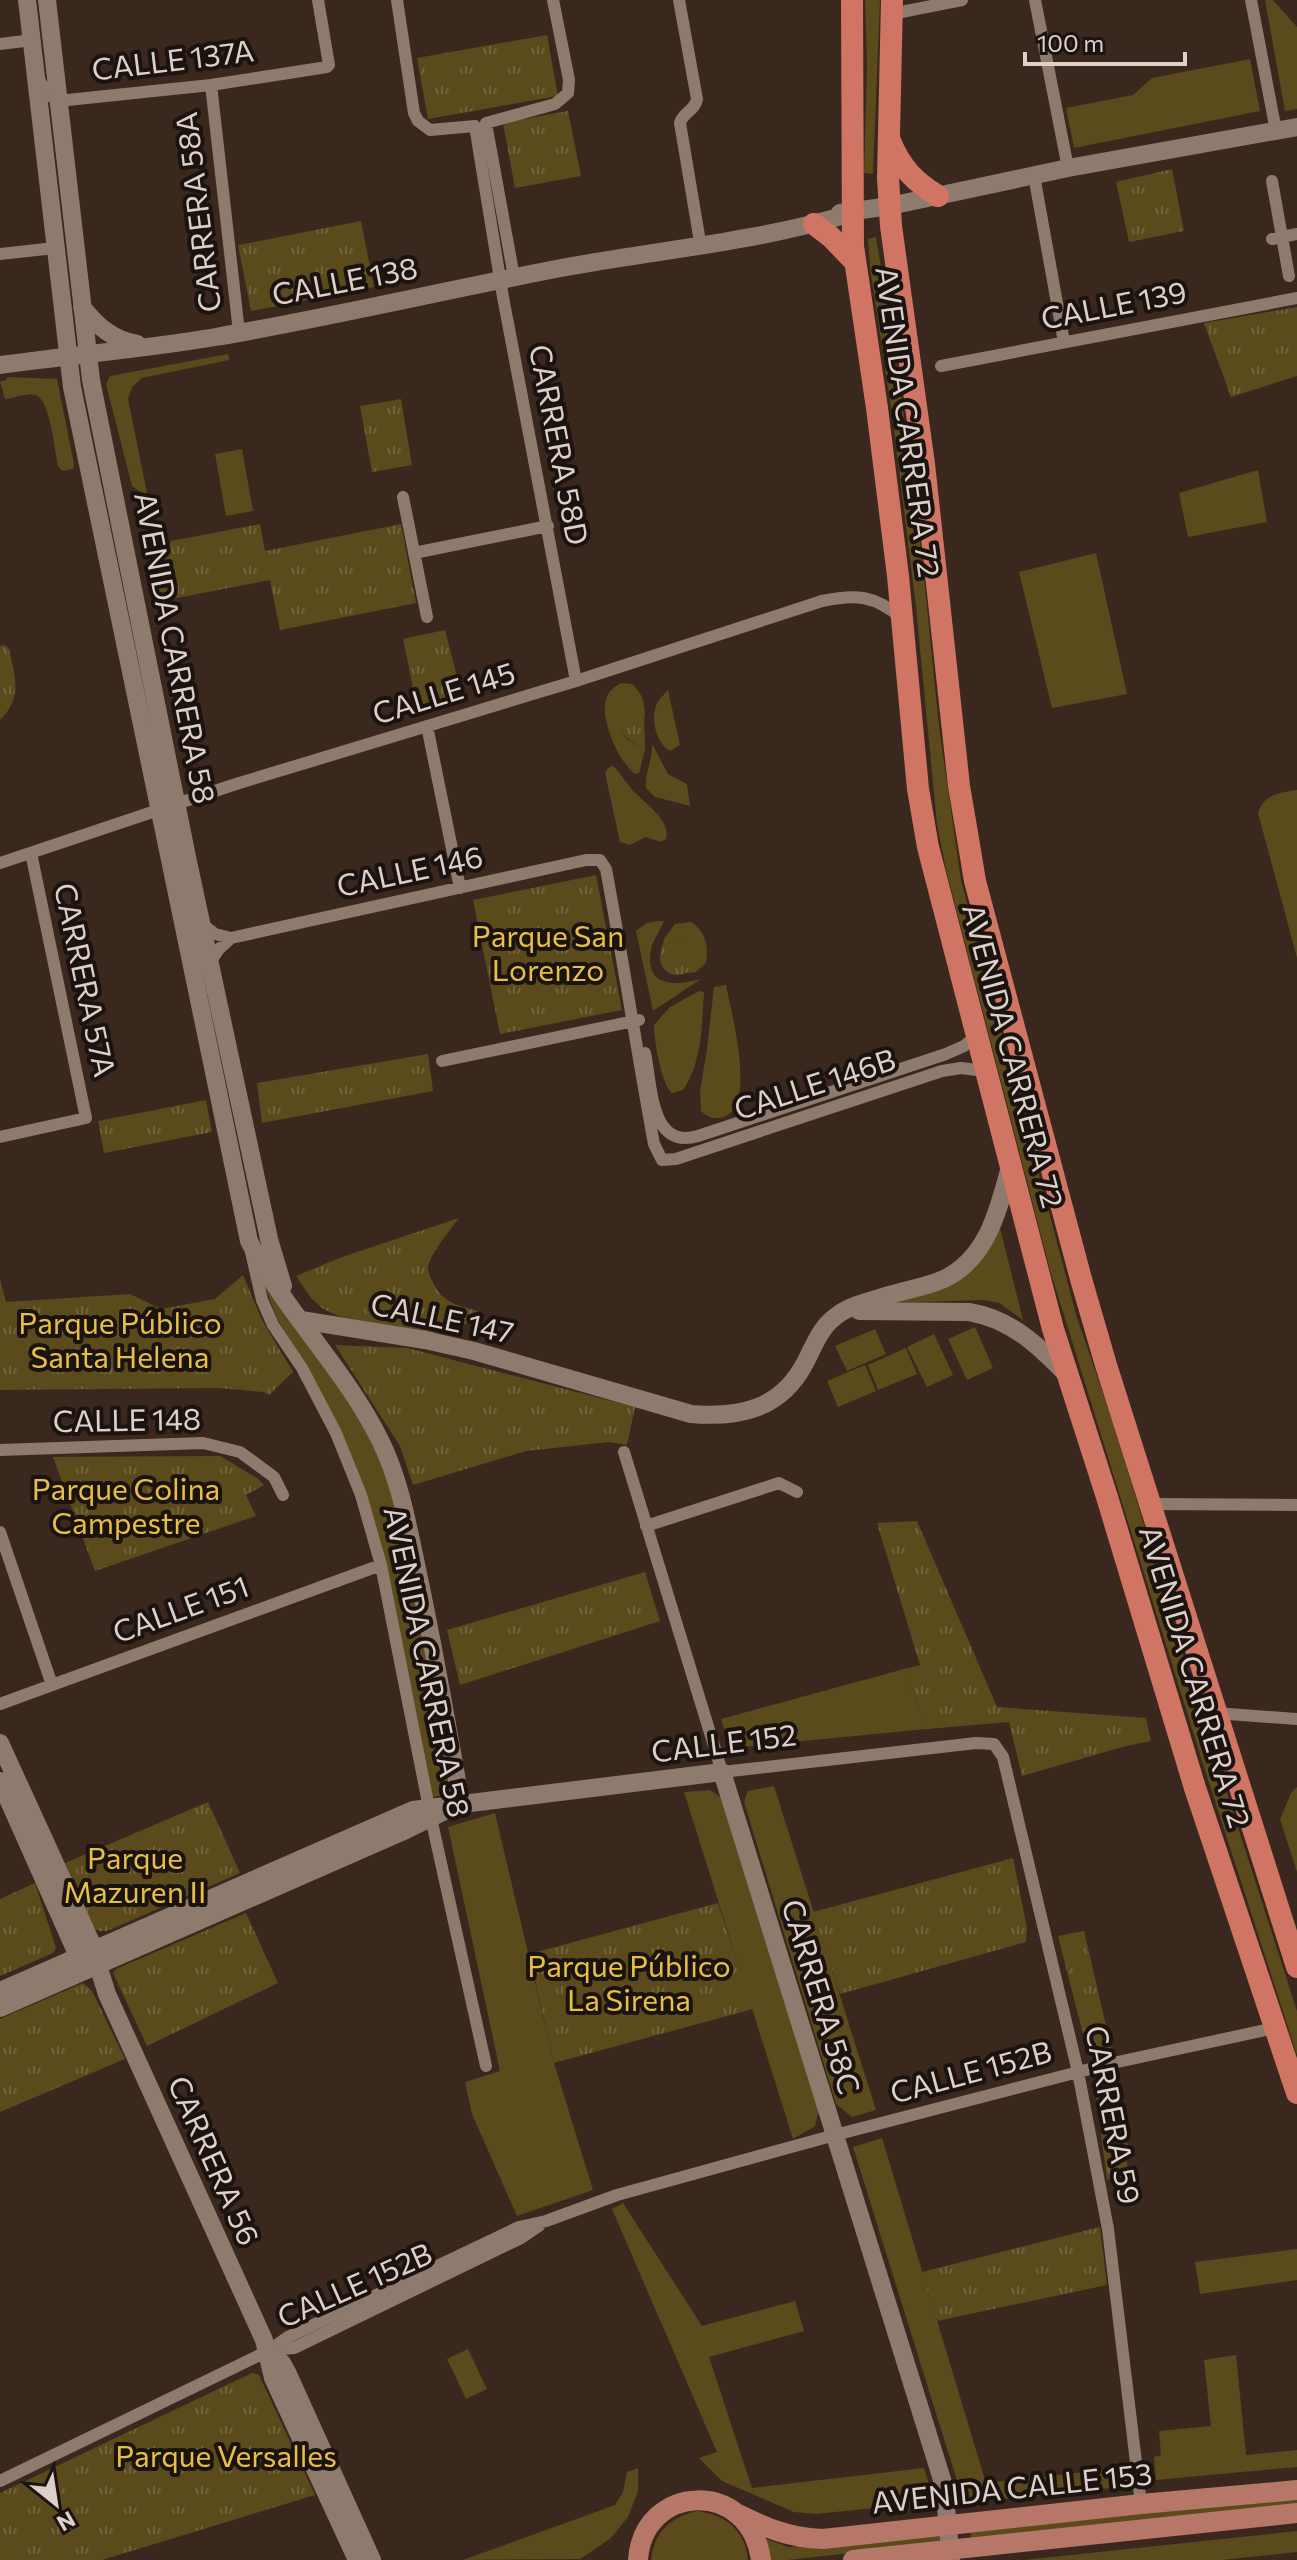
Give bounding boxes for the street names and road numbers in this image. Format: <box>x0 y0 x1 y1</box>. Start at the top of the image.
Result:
street label: CALLE 137A <box>90 30 256 87</box>
street label: CARRERA 58A <box>166 110 227 314</box>
street label: CALLE 138 <box>269 247 420 312</box>
street label: AVENIDA CARRERA 72 <box>869 264 950 580</box>
street label: CALLE 139 <box>1038 271 1189 336</box>
street label: CARRERA 58D <box>523 341 598 548</box>
street label: AVENIDA CARRERA 58 <box>128 488 225 807</box>
street label: CALLE 145 <box>367 652 519 731</box>
street label: CALLE 146 <box>333 836 486 903</box>
street label: CARRERA 57A <box>48 879 125 1080</box>
street label: AVENIDA CARRERA 72 <box>956 899 1073 1212</box>
street label: CALLE 146B <box>729 1039 900 1126</box>
street label: CALLE 147 <box>368 1283 517 1350</box>
street label: CALLE 148 <box>53 1399 201 1438</box>
street label: AVENIDA CARRERA 58 <box>377 1503 479 1820</box>
street label: AVENIDA CARRERA 72 <box>1133 1521 1260 1832</box>
street label: CALLE 151 <box>107 1566 253 1649</box>
street label: CALLE 152 <box>649 1714 798 1769</box>
street label: CARRERA 58C <box>775 1894 870 2098</box>
street label: CARRERA 59 <box>1079 2022 1150 2207</box>
street label: CALLE 152B <box>886 2031 1055 2110</box>
street label: CARRERA 56 <box>162 2070 269 2250</box>
street label: CALLE 152B <box>271 2233 437 2334</box>
street label: AVENIDA CALLE 153 <box>870 2453 1154 2520</box>

